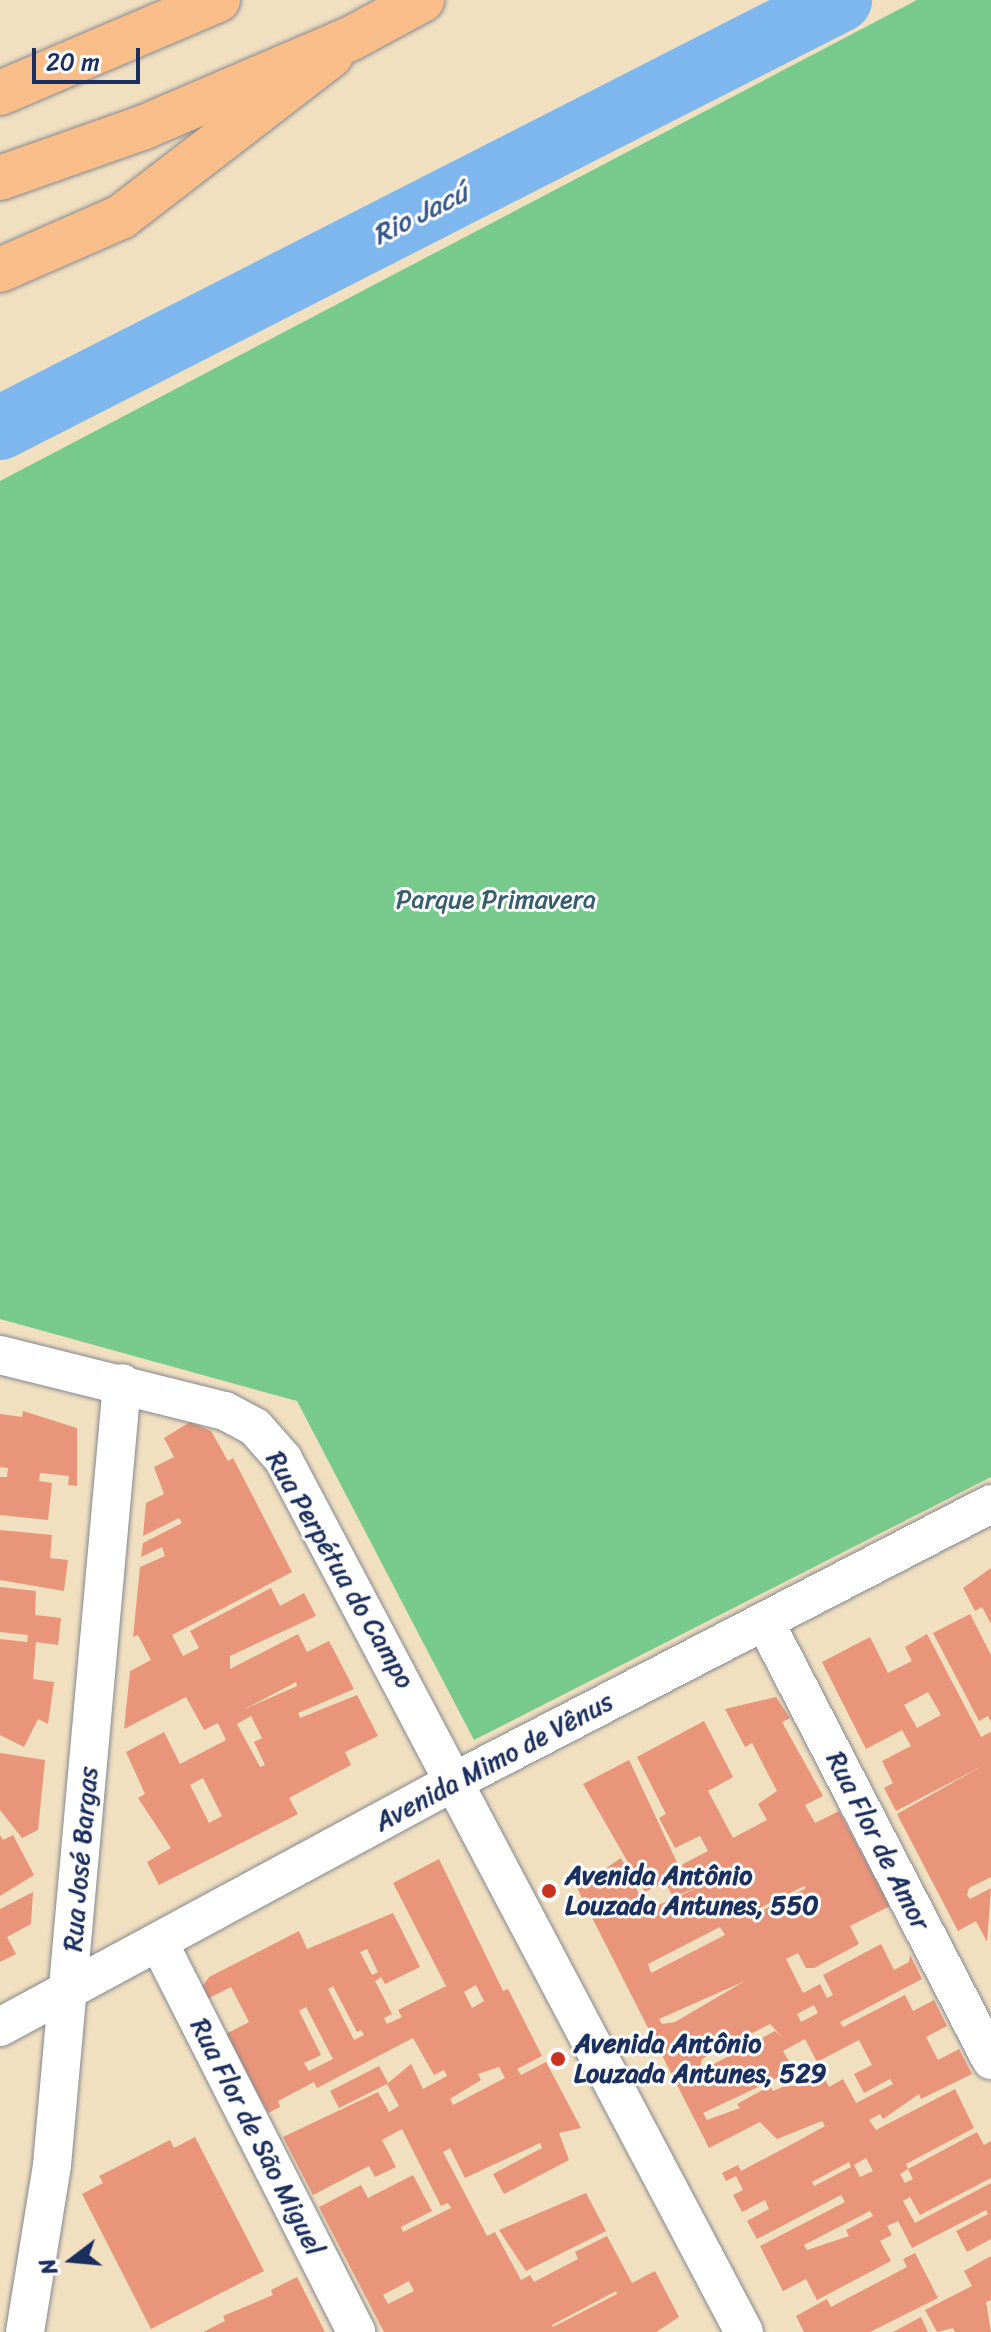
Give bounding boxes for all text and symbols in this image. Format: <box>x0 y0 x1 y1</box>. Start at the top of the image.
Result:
scale bar <box>36 32 144 82</box>
text: 20 m <box>46 41 100 83</box>
water label: Rio Jacú <box>367 176 473 252</box>
park label: Parque Primavera <box>396 884 596 916</box>
street label: Rua Perpétua do Campo <box>259 1445 421 1695</box>
street label: Avenida Mimo de Vênus <box>369 1686 619 1838</box>
street label: Rua Flor de Amor <box>820 1746 936 1936</box>
street label: Rua José Bargas <box>57 1766 105 1952</box>
place label: Avenida Antônio Louzada Antunes, 550 <box>565 1860 821 1922</box>
marker: Avenida Antônio Louzada Antunes, 550 <box>540 1882 558 1900</box>
street label: Rua Flor de São Miguel <box>184 2014 330 2260</box>
place label: Avenida Antônio Louzada Antunes, 529 <box>574 2028 828 2090</box>
marker: Avenida Antônio Louzada Antunes, 529 <box>549 2050 567 2068</box>
north arrow <box>32 2220 112 2300</box>
text: N <box>28 2254 69 2279</box>

